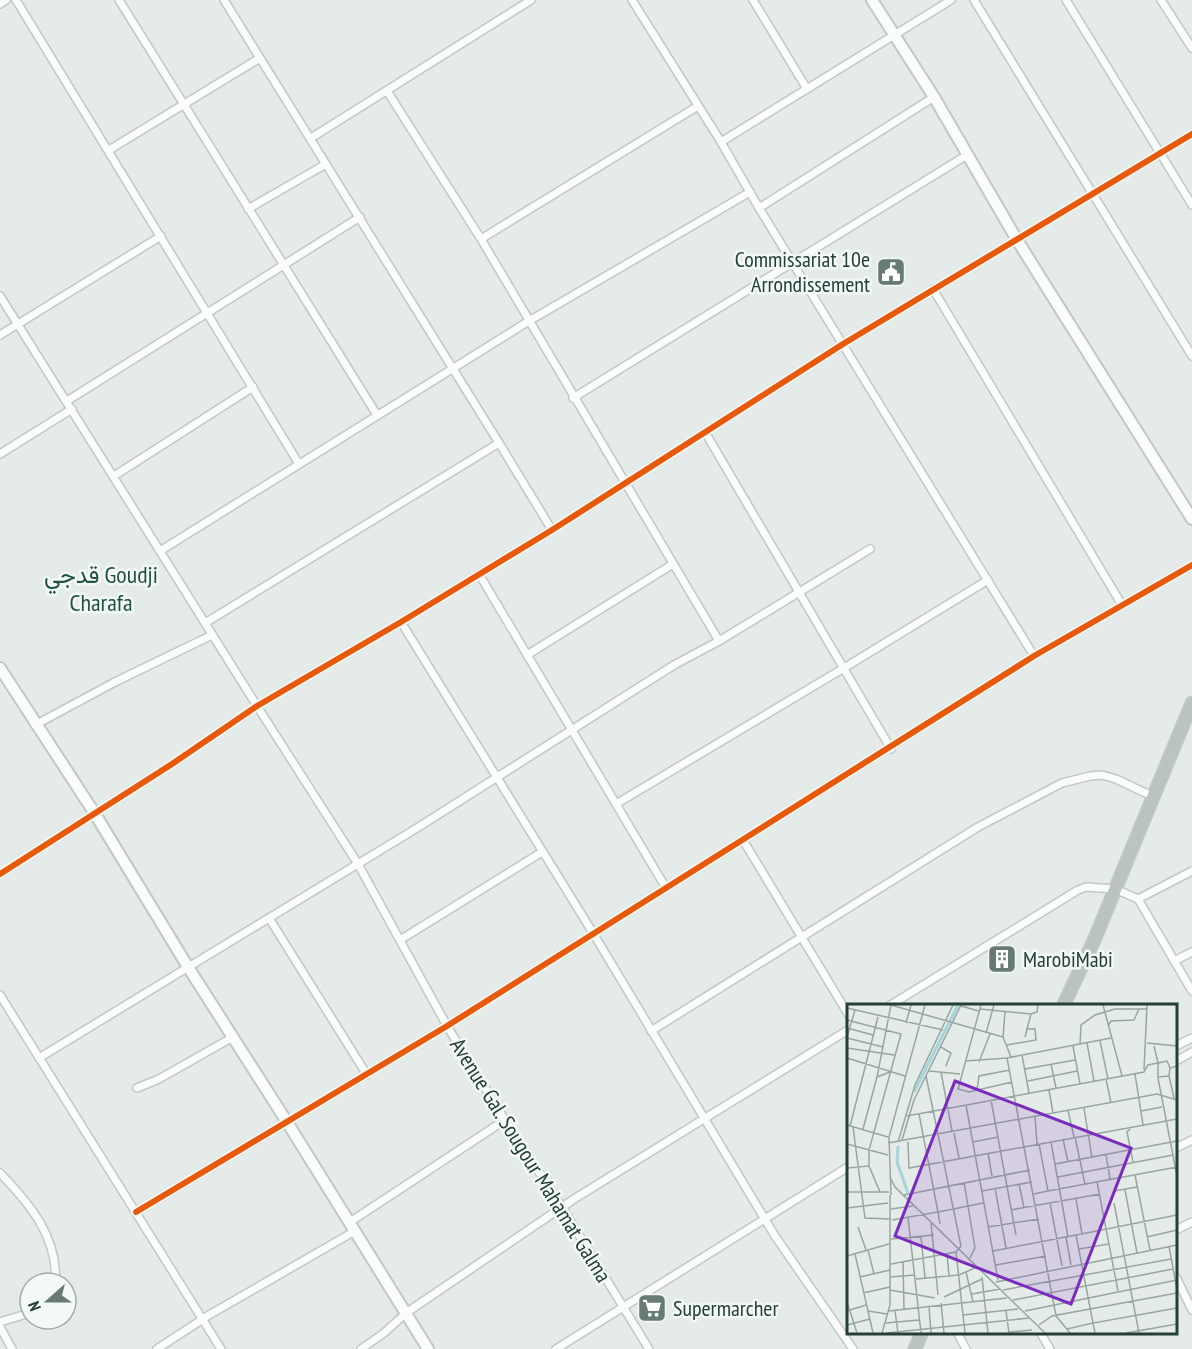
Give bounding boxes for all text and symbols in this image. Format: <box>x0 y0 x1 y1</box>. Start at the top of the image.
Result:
place label: Commissariat 10e Arrondissement <box>735 245 870 298</box>
public building icon: Commissariat 10e Arrondissement <box>875 256 907 288</box>
district label: قدجي Goudji Charafa <box>44 559 158 618</box>
building icon: MarobiMabi <box>986 943 1018 975</box>
place label: MarobiMabi <box>1023 945 1113 973</box>
inset map <box>847 1004 1177 1334</box>
street label: Avenue Gal. Sougour Mahamat Galma <box>444 1033 618 1287</box>
north arrow <box>18 1271 78 1331</box>
supermarket icon: Supermarcher <box>636 1292 668 1324</box>
place label: Supermarcher <box>673 1294 778 1322</box>
text: N <box>23 1299 45 1314</box>

